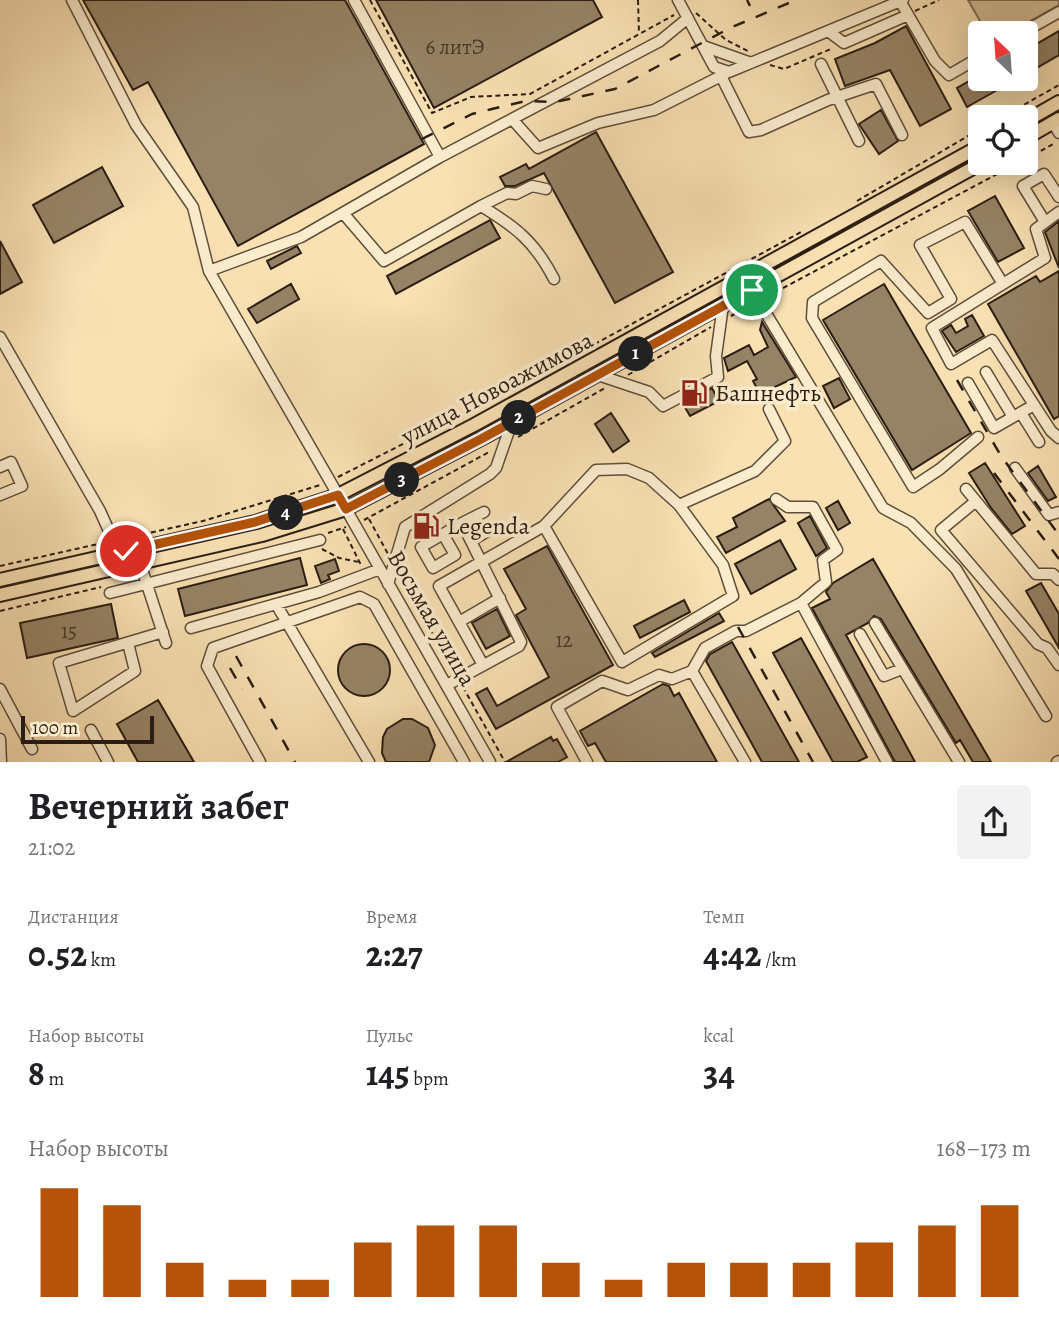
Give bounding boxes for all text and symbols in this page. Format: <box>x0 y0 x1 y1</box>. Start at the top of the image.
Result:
north arrow <box>968 21 1038 91</box>
map controls <box>968 21 1038 175</box>
house number: 6 литЭ <box>426 33 484 61</box>
button: locate <box>968 105 1038 175</box>
pin <box>722 260 782 320</box>
icon: arrive <box>733 271 771 309</box>
street label: улица Новоажимова <box>394 324 599 453</box>
pin: 1 <box>618 336 654 372</box>
text: 1 <box>632 340 639 366</box>
place label: Башнефть <box>715 377 821 409</box>
fuel station icon: Башнефть <box>679 378 709 408</box>
pin: 2 <box>502 400 536 436</box>
text: 2 <box>514 404 523 430</box>
pin: 3 <box>384 462 420 498</box>
text: 3 <box>397 466 406 492</box>
pin: 4 <box>268 496 304 530</box>
text: 4 <box>281 499 290 525</box>
place label: Legenda <box>447 510 530 542</box>
fuel station icon: Legenda <box>411 511 441 541</box>
pin <box>96 521 156 581</box>
icon: check <box>107 532 145 570</box>
street label: Восьмая улица <box>380 544 484 692</box>
house number: 15 <box>61 617 77 645</box>
house number: 12 <box>555 626 573 654</box>
scale bar <box>21 713 154 745</box>
text: 100 m <box>32 715 78 741</box>
text: Вечерний забег <box>28 780 289 832</box>
button: share <box>957 785 1031 859</box>
text: 21:02 <box>28 832 75 863</box>
text: Дистанция <box>28 904 119 930</box>
text: Время <box>366 904 417 930</box>
text: Темп <box>703 904 745 930</box>
text: 0.52 <box>28 930 87 978</box>
text: 2:27 <box>366 930 423 978</box>
text: 4:42 <box>703 930 761 978</box>
text: km <box>87 947 116 973</box>
text: /km <box>761 947 797 973</box>
text: Набор высоты <box>28 1023 144 1049</box>
text: Пульс <box>366 1023 413 1049</box>
text: kcal <box>703 1023 734 1049</box>
text: 8 <box>28 1049 45 1097</box>
text: 145 <box>366 1049 410 1097</box>
text: 34 <box>703 1049 735 1097</box>
text: m <box>45 1066 64 1092</box>
text: bpm <box>410 1066 449 1092</box>
text: Набор высоты <box>28 1133 169 1164</box>
text: 168–173 m <box>937 1133 1031 1164</box>

